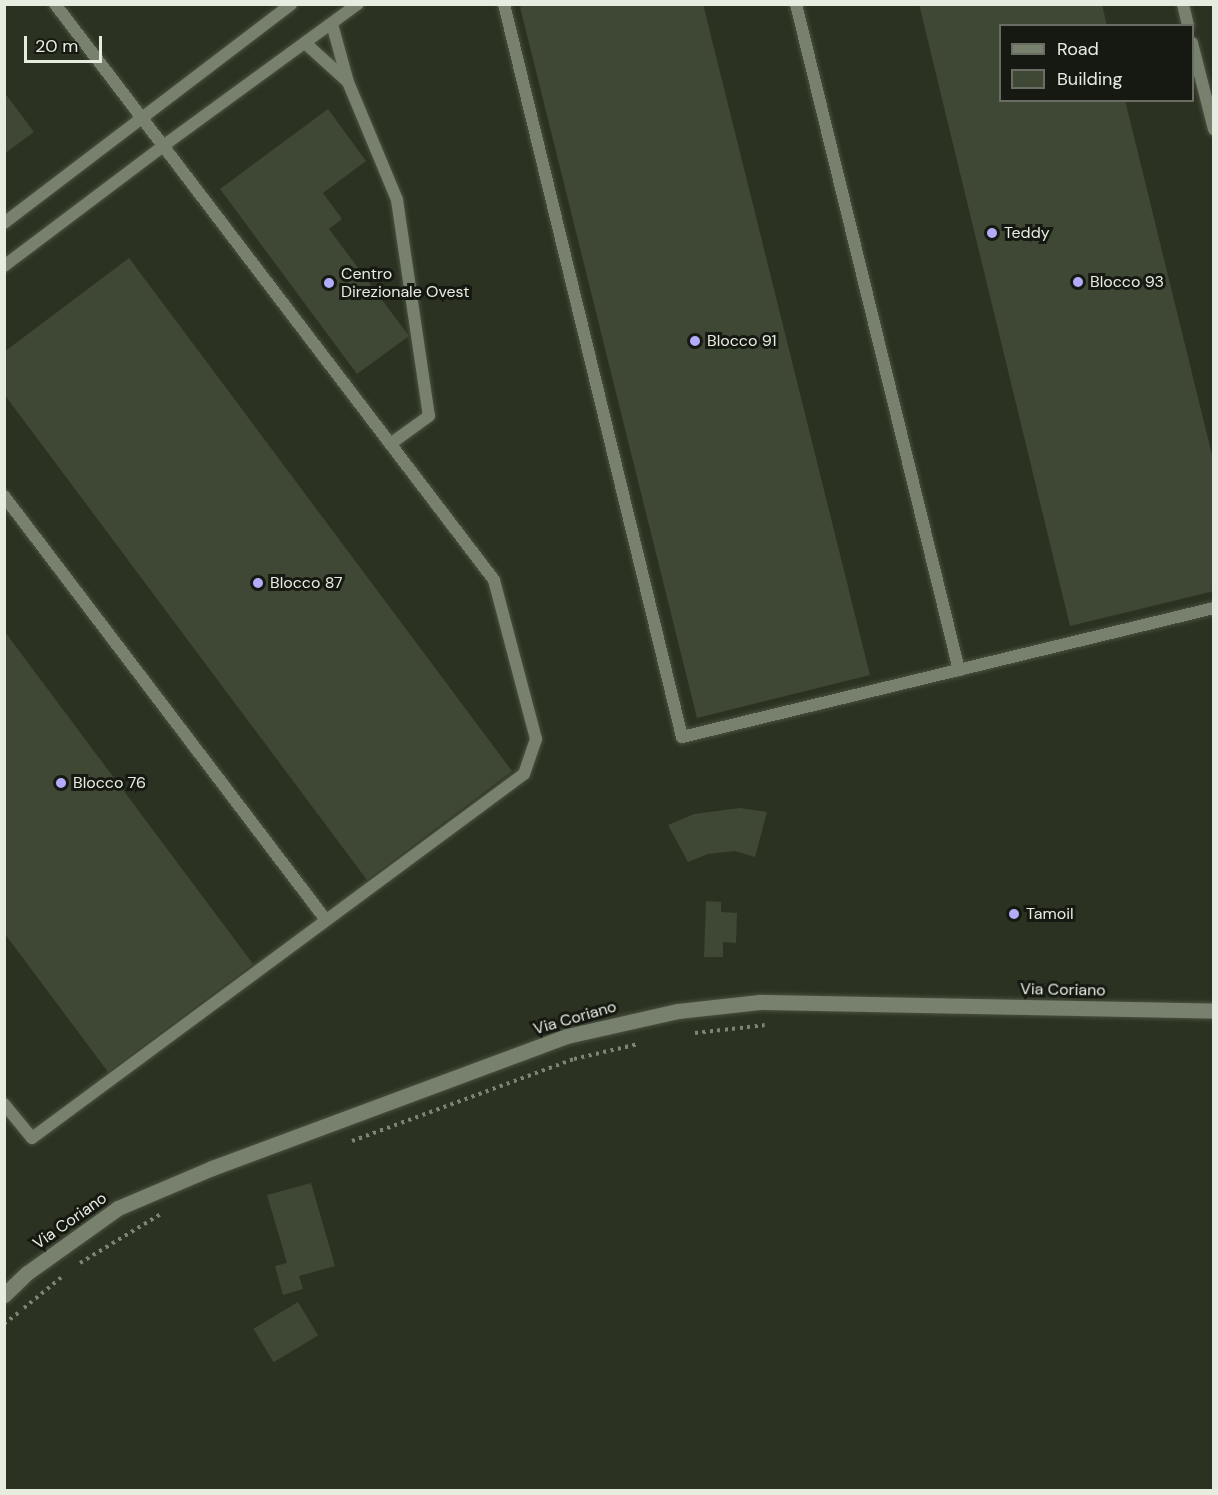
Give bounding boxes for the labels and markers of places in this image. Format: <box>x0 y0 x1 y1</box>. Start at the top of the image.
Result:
place label: Teddy <box>1004 223 1050 243</box>
marker: Teddy <box>985 226 999 240</box>
place label: Centro Direzionale Ovest <box>341 264 469 302</box>
place label: Blocco 93 <box>1090 272 1164 292</box>
marker: Blocco 93 <box>1071 275 1085 289</box>
marker: Centro Direzionale Ovest <box>322 276 336 290</box>
place label: Blocco 91 <box>707 331 777 351</box>
marker: Blocco 91 <box>688 334 702 348</box>
place label: Blocco 87 <box>270 573 343 593</box>
marker: Blocco 87 <box>251 576 265 590</box>
place label: Blocco 76 <box>73 773 146 793</box>
marker: Blocco 76 <box>54 776 68 790</box>
place label: Tamoil <box>1026 904 1074 924</box>
marker: Tamoil <box>1007 907 1021 921</box>

